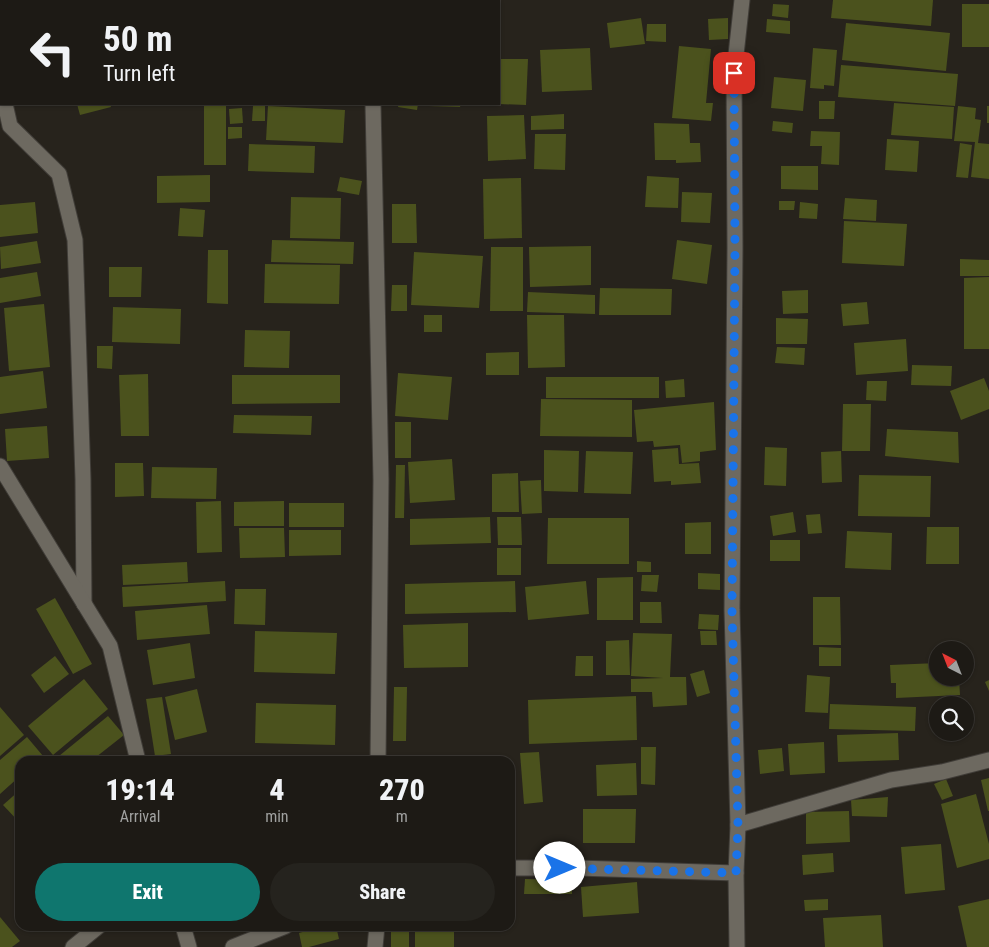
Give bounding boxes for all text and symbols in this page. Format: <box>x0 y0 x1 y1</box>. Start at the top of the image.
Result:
text: 50 m <box>103 19 172 60</box>
icon: left <box>20 20 85 85</box>
pin <box>713 52 755 94</box>
icon: arrive <box>720 59 748 87</box>
text: Turn left <box>103 61 175 86</box>
north arrow <box>929 641 974 686</box>
map controls <box>929 641 974 741</box>
button: search <box>929 696 974 741</box>
text: 19:14 <box>105 772 175 807</box>
text: 4 <box>269 772 284 807</box>
text: 270 <box>379 772 425 807</box>
text: Arrival <box>120 807 160 826</box>
text: min <box>265 807 289 826</box>
text: m <box>396 807 408 826</box>
position arrow <box>533 841 585 893</box>
button: Exit <box>35 863 260 921</box>
button: Share <box>270 863 495 921</box>

